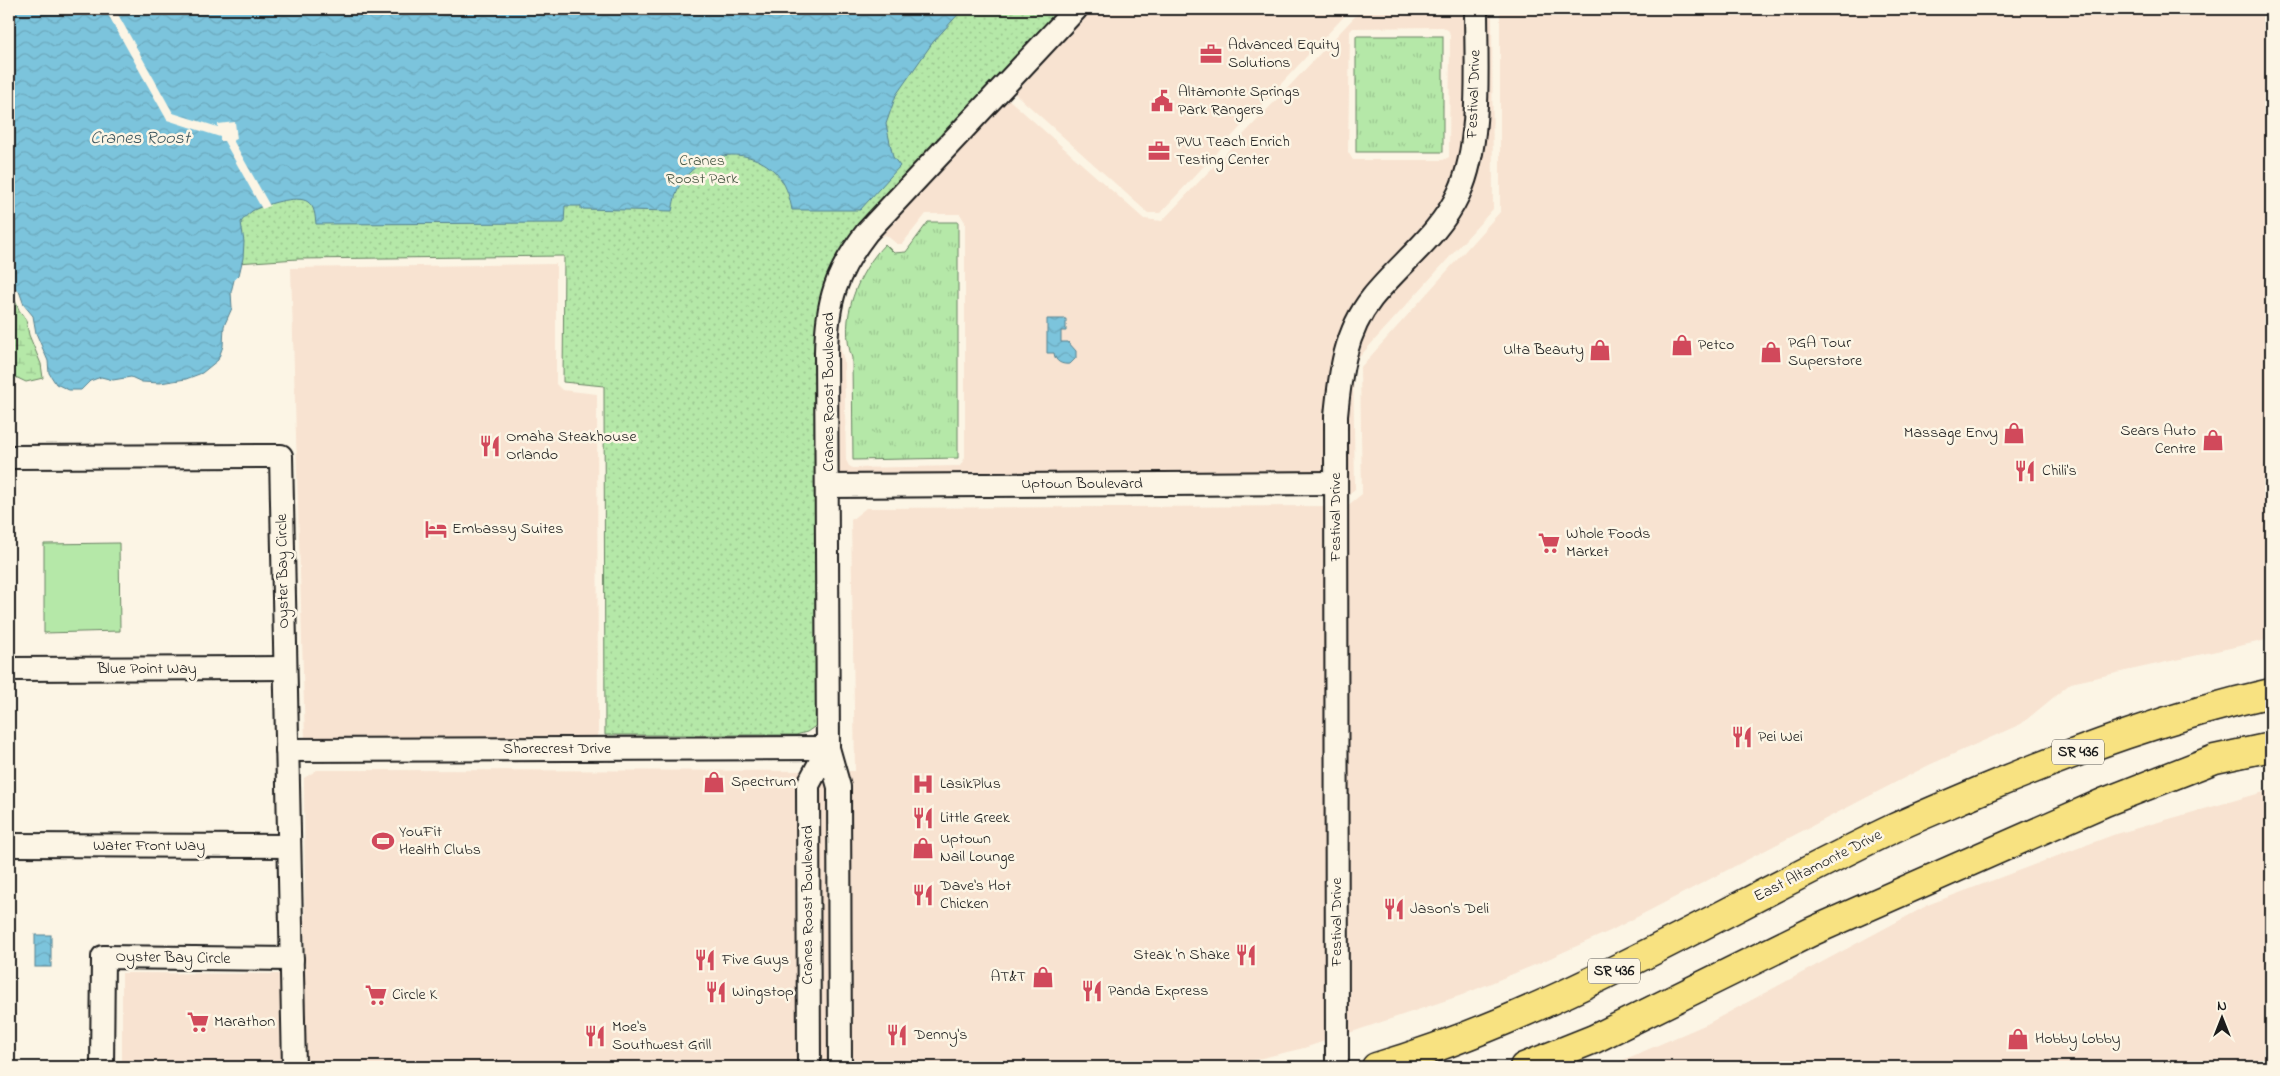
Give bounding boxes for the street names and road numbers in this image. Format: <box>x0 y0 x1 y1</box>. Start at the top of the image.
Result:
street label: Festival Drive <box>1460 48 1488 140</box>
street label: Cranes Roost Boulevard <box>817 312 841 472</box>
street label: Uptown Boulevard <box>1021 472 1143 496</box>
street label: Festival Drive <box>1324 472 1348 562</box>
street label: Oyster Bay Circle <box>270 512 296 629</box>
street label: Blue Point Way <box>96 657 197 681</box>
street label: Shorecrest Drive <box>503 737 612 761</box>
road number: SR 436 <box>2052 740 2104 764</box>
street label: East Altamonte Drive <box>1750 823 1887 909</box>
street label: Cranes Roost Boulevard <box>796 825 820 985</box>
street label: Water Front Way <box>93 834 205 858</box>
street label: Festival Drive <box>1325 877 1349 967</box>
street label: Oyster Bay Circle <box>115 945 232 971</box>
road number: SR 436 <box>1588 958 1640 984</box>

